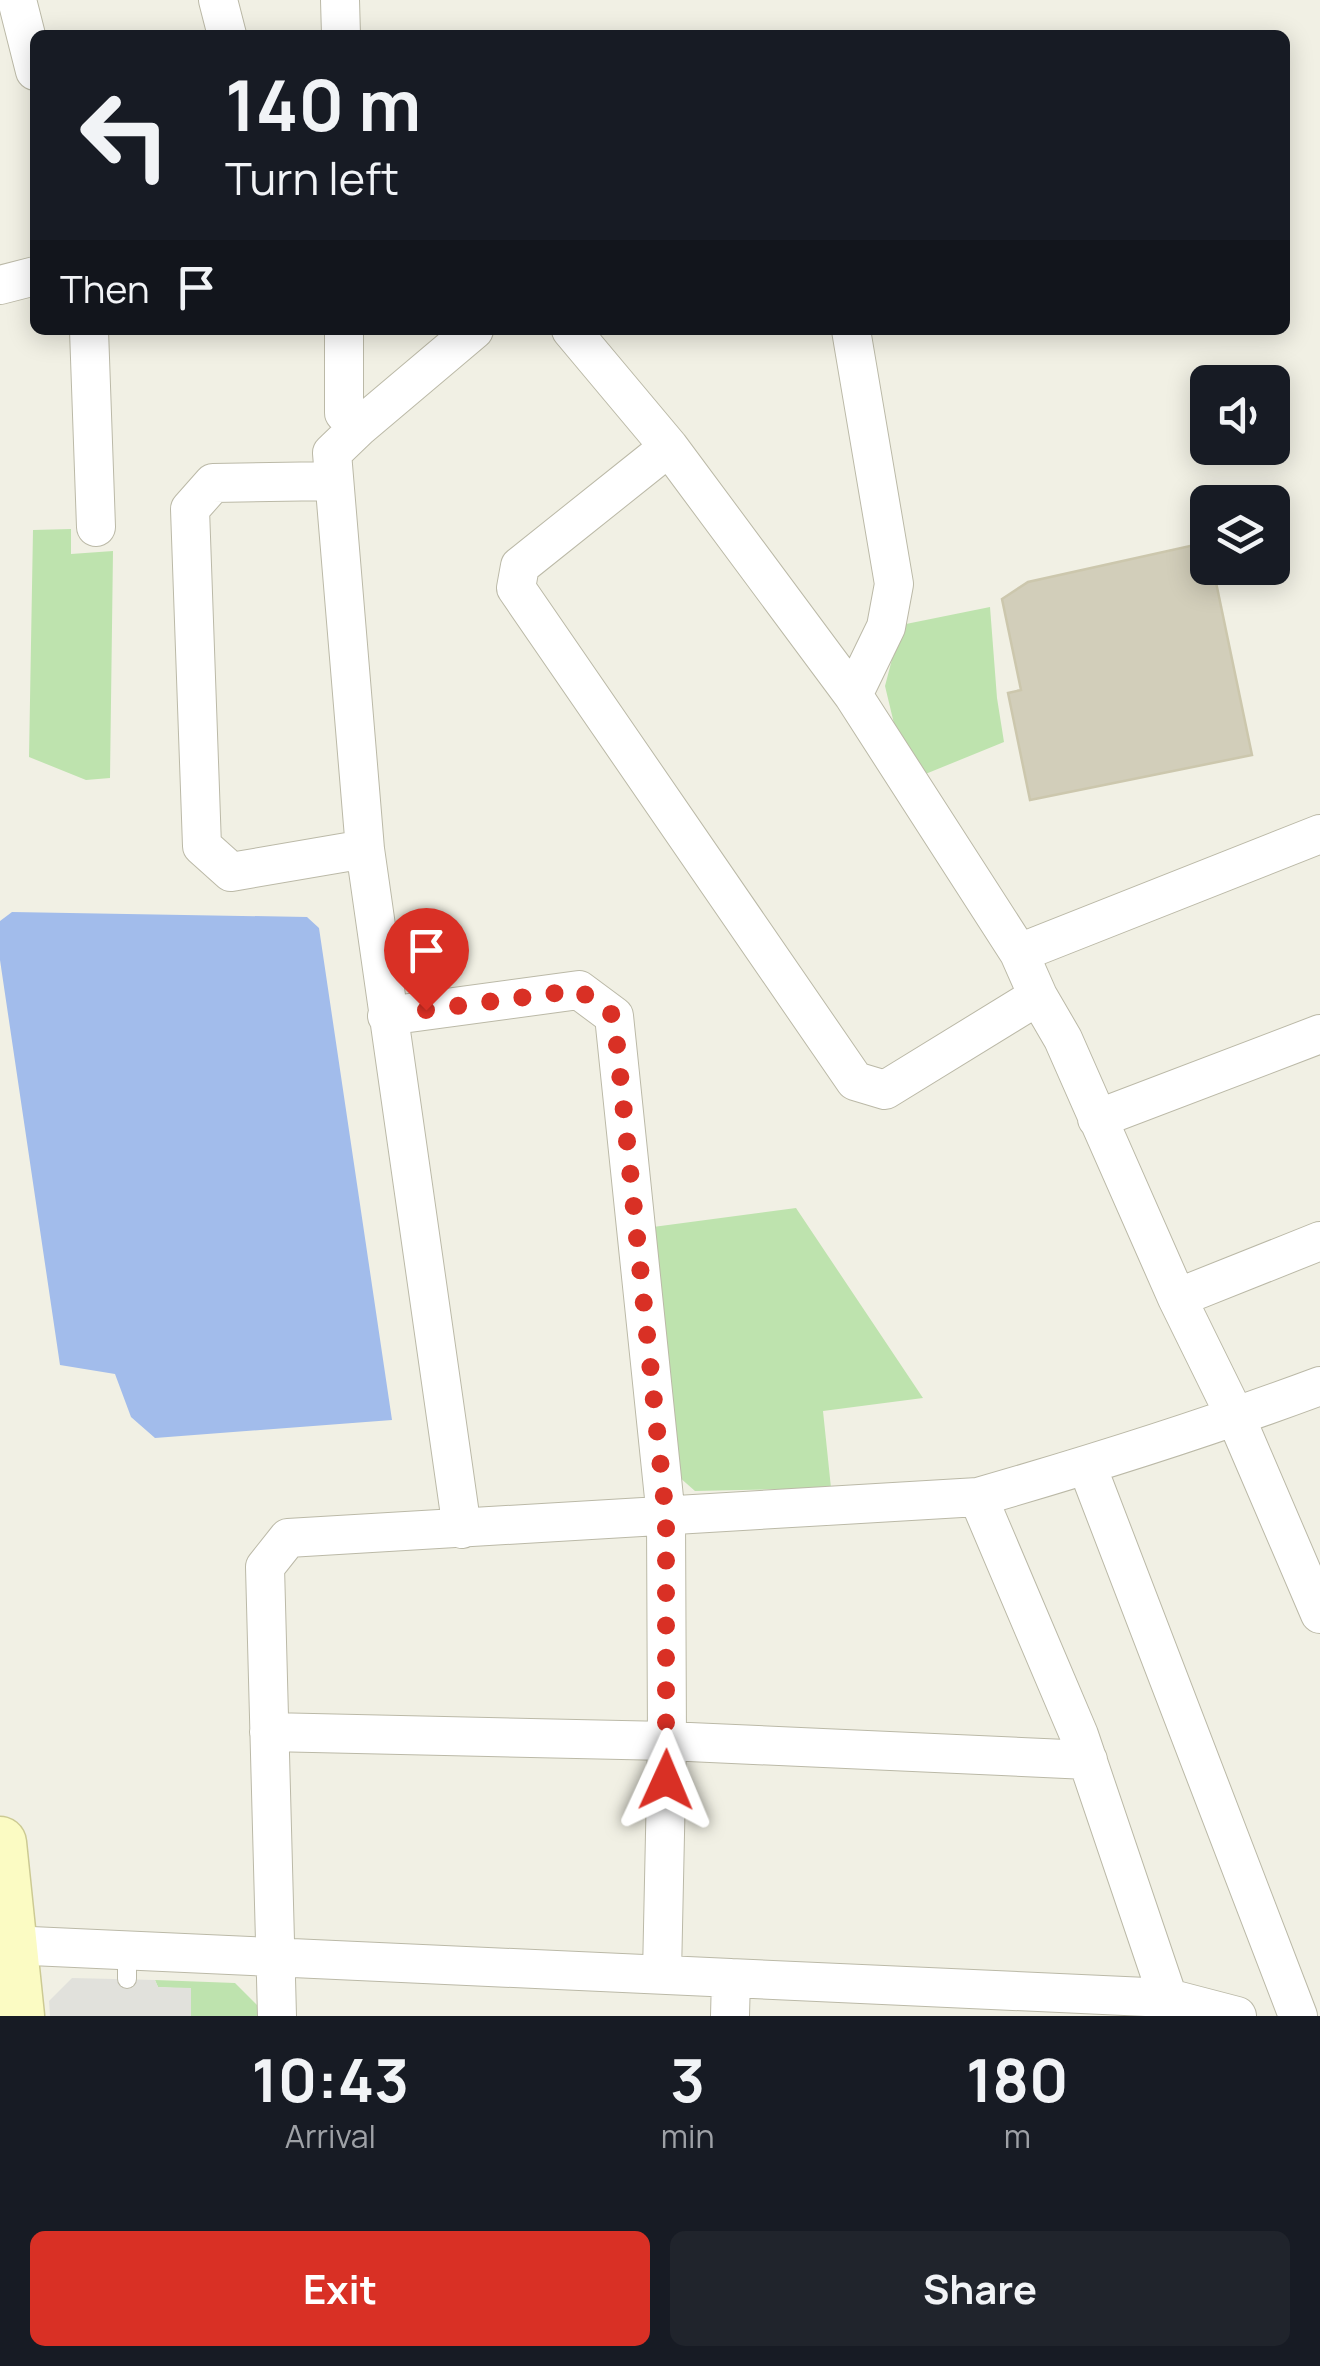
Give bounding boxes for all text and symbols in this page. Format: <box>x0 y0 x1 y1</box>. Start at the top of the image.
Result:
text: 140 m <box>225 56 421 152</box>
icon: left <box>60 70 190 200</box>
text: Turn left <box>225 147 399 209</box>
icon: arrive <box>169 260 224 315</box>
text: Then <box>60 262 149 314</box>
map controls <box>1190 365 1290 585</box>
button: sound <box>1190 365 1290 465</box>
button: layers <box>1190 485 1290 585</box>
pin <box>384 908 469 1011</box>
icon: arrive <box>399 923 454 978</box>
position arrow <box>614 1728 718 1832</box>
text: 10:43 <box>252 2038 409 2120</box>
text: 3 <box>670 2038 705 2120</box>
text: 180 <box>966 2038 1068 2120</box>
text: Arrival <box>285 2114 376 2158</box>
text: min <box>661 2114 714 2158</box>
text: m <box>1004 2114 1031 2158</box>
button: Exit <box>30 2231 650 2346</box>
button: Share <box>670 2231 1290 2346</box>

